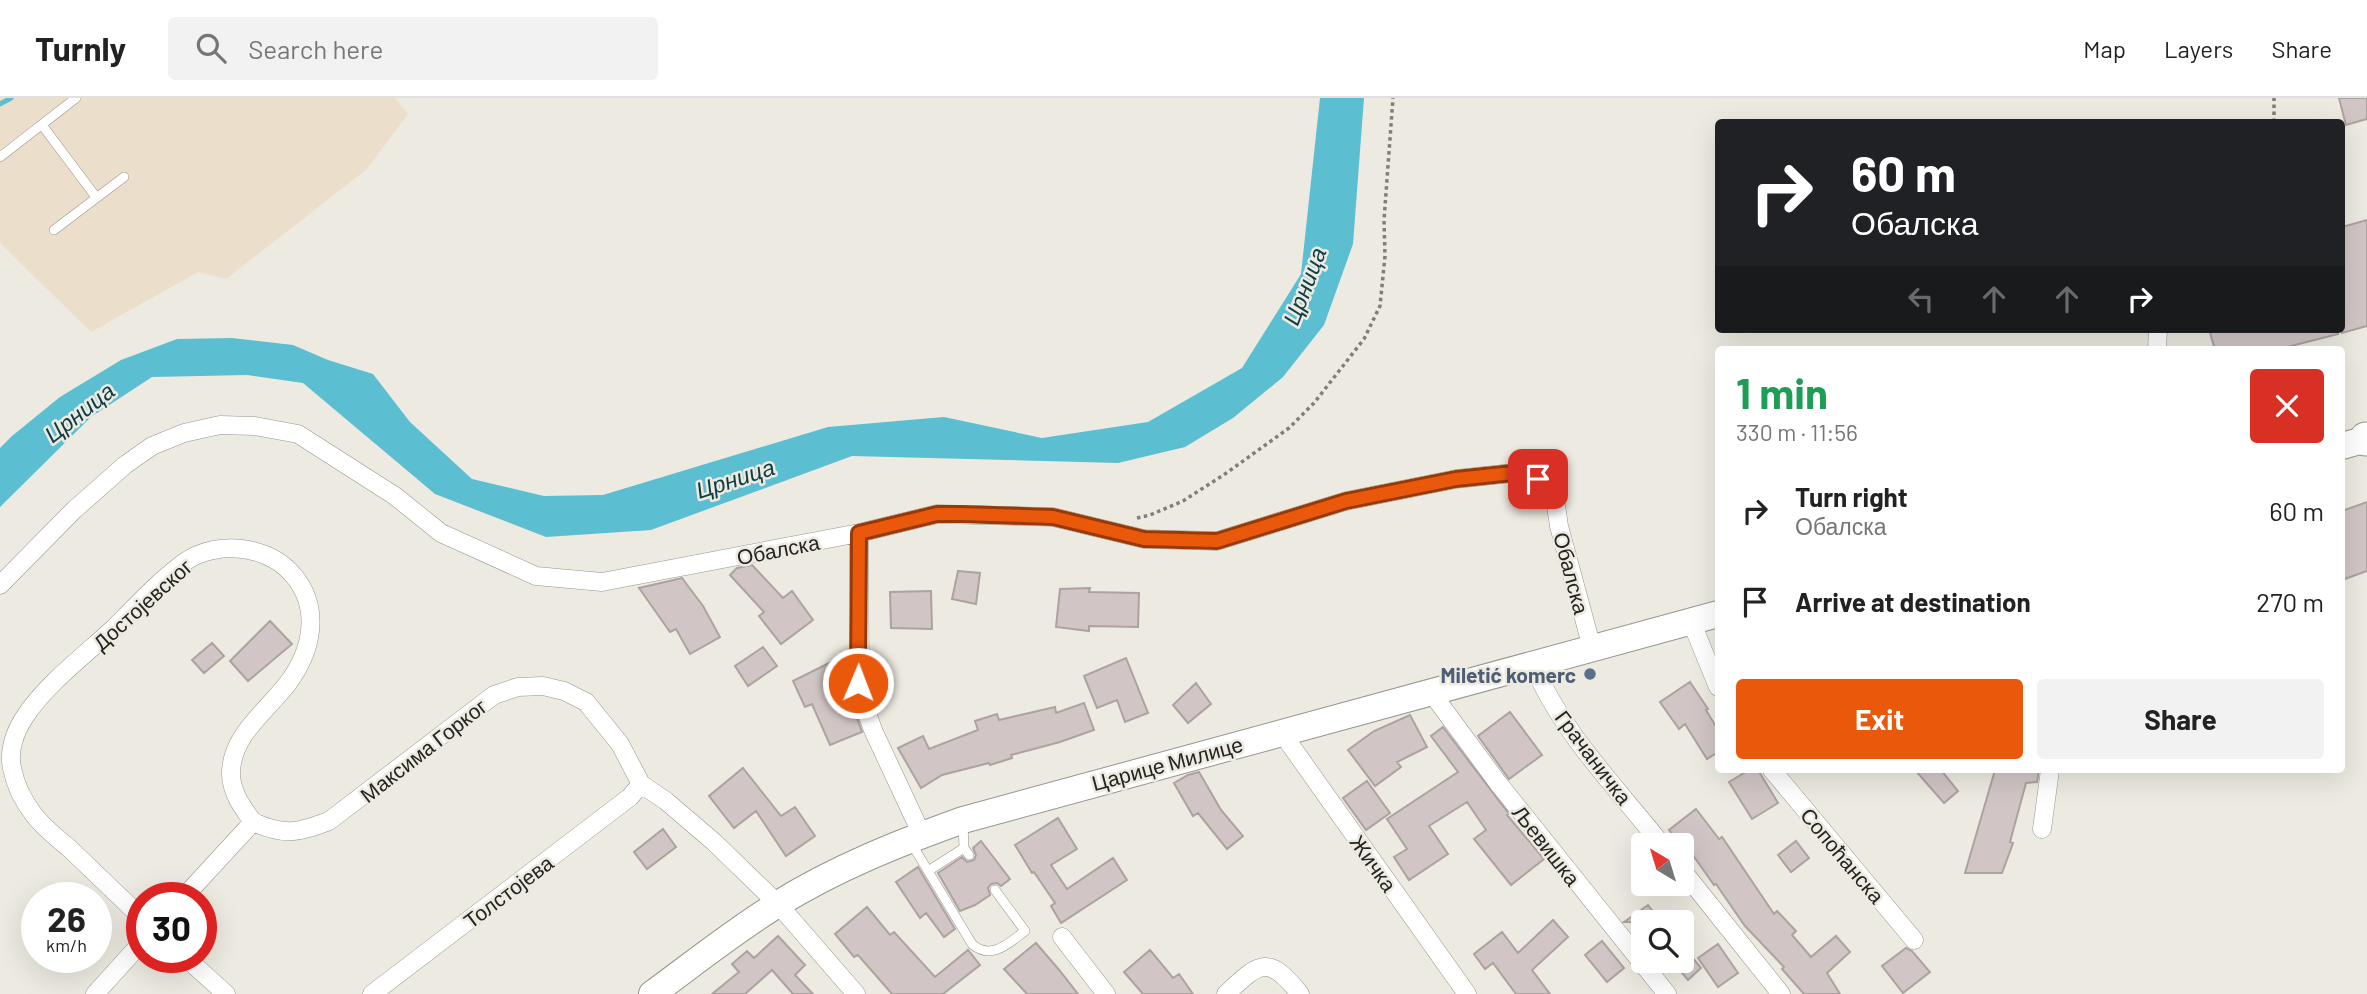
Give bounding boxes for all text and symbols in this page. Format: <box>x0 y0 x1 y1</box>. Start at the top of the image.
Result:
search box <box>168 17 658 80</box>
text: Turnly <box>35 28 126 68</box>
icon: search <box>192 29 230 67</box>
text: Search here <box>248 33 383 64</box>
text: Map <box>2083 34 2126 63</box>
text: Layers <box>2164 34 2233 63</box>
text: Share <box>2271 34 2332 63</box>
text: 60 m <box>1851 143 1956 202</box>
icon: right <box>1736 147 1827 238</box>
text: Обалска <box>1851 203 1978 241</box>
water label: Црница <box>1276 243 1332 329</box>
icon: left <box>1902 280 1940 318</box>
icon: ahead <box>1975 280 2013 318</box>
icon: ahead <box>2048 280 2086 318</box>
icon: right <box>2121 280 2159 318</box>
text: 1 min <box>1736 367 1828 417</box>
button: close <box>2250 369 2324 443</box>
water label: Црница <box>38 376 120 448</box>
text: 330 m · 11:56 <box>1736 418 1858 446</box>
pin <box>1508 449 1568 509</box>
water label: Црница <box>692 452 778 504</box>
icon: arrive <box>1519 460 1557 498</box>
text: Turn right <box>1795 481 1908 512</box>
icon: right <box>1736 492 1774 530</box>
text: 60 m <box>2269 495 2324 526</box>
text: Обалска <box>1795 512 1887 540</box>
street label: Обалска <box>735 529 822 569</box>
street label: Обалска <box>1549 529 1595 617</box>
street label: Достојевског <box>87 553 197 655</box>
icon: arrive <box>1736 583 1774 621</box>
text: Arrive at destination <box>1795 586 2031 617</box>
text: 270 m <box>2256 586 2324 617</box>
position arrow <box>821 646 895 720</box>
place label: Miletić komerc <box>1441 662 1576 687</box>
marker: Miletić komerc <box>1582 666 1598 682</box>
button: Exit <box>1736 679 2023 759</box>
button: Share <box>2037 679 2324 759</box>
street label: Максима Горког <box>355 693 491 807</box>
street label: Грачаничка <box>1551 705 1638 809</box>
street label: Царице Милице <box>1089 731 1245 795</box>
street label: Љевишка <box>1508 800 1586 890</box>
street label: Сопоћанска <box>1796 802 1890 908</box>
street label: Жичка <box>1346 830 1403 896</box>
north arrow <box>1631 833 1694 896</box>
map controls <box>1631 833 1694 973</box>
street label: Толстојева <box>458 849 558 933</box>
speed limit sign: 30 <box>126 882 217 973</box>
text: 26 <box>47 897 86 939</box>
button: search <box>1631 910 1694 973</box>
text: km/h <box>46 934 87 956</box>

